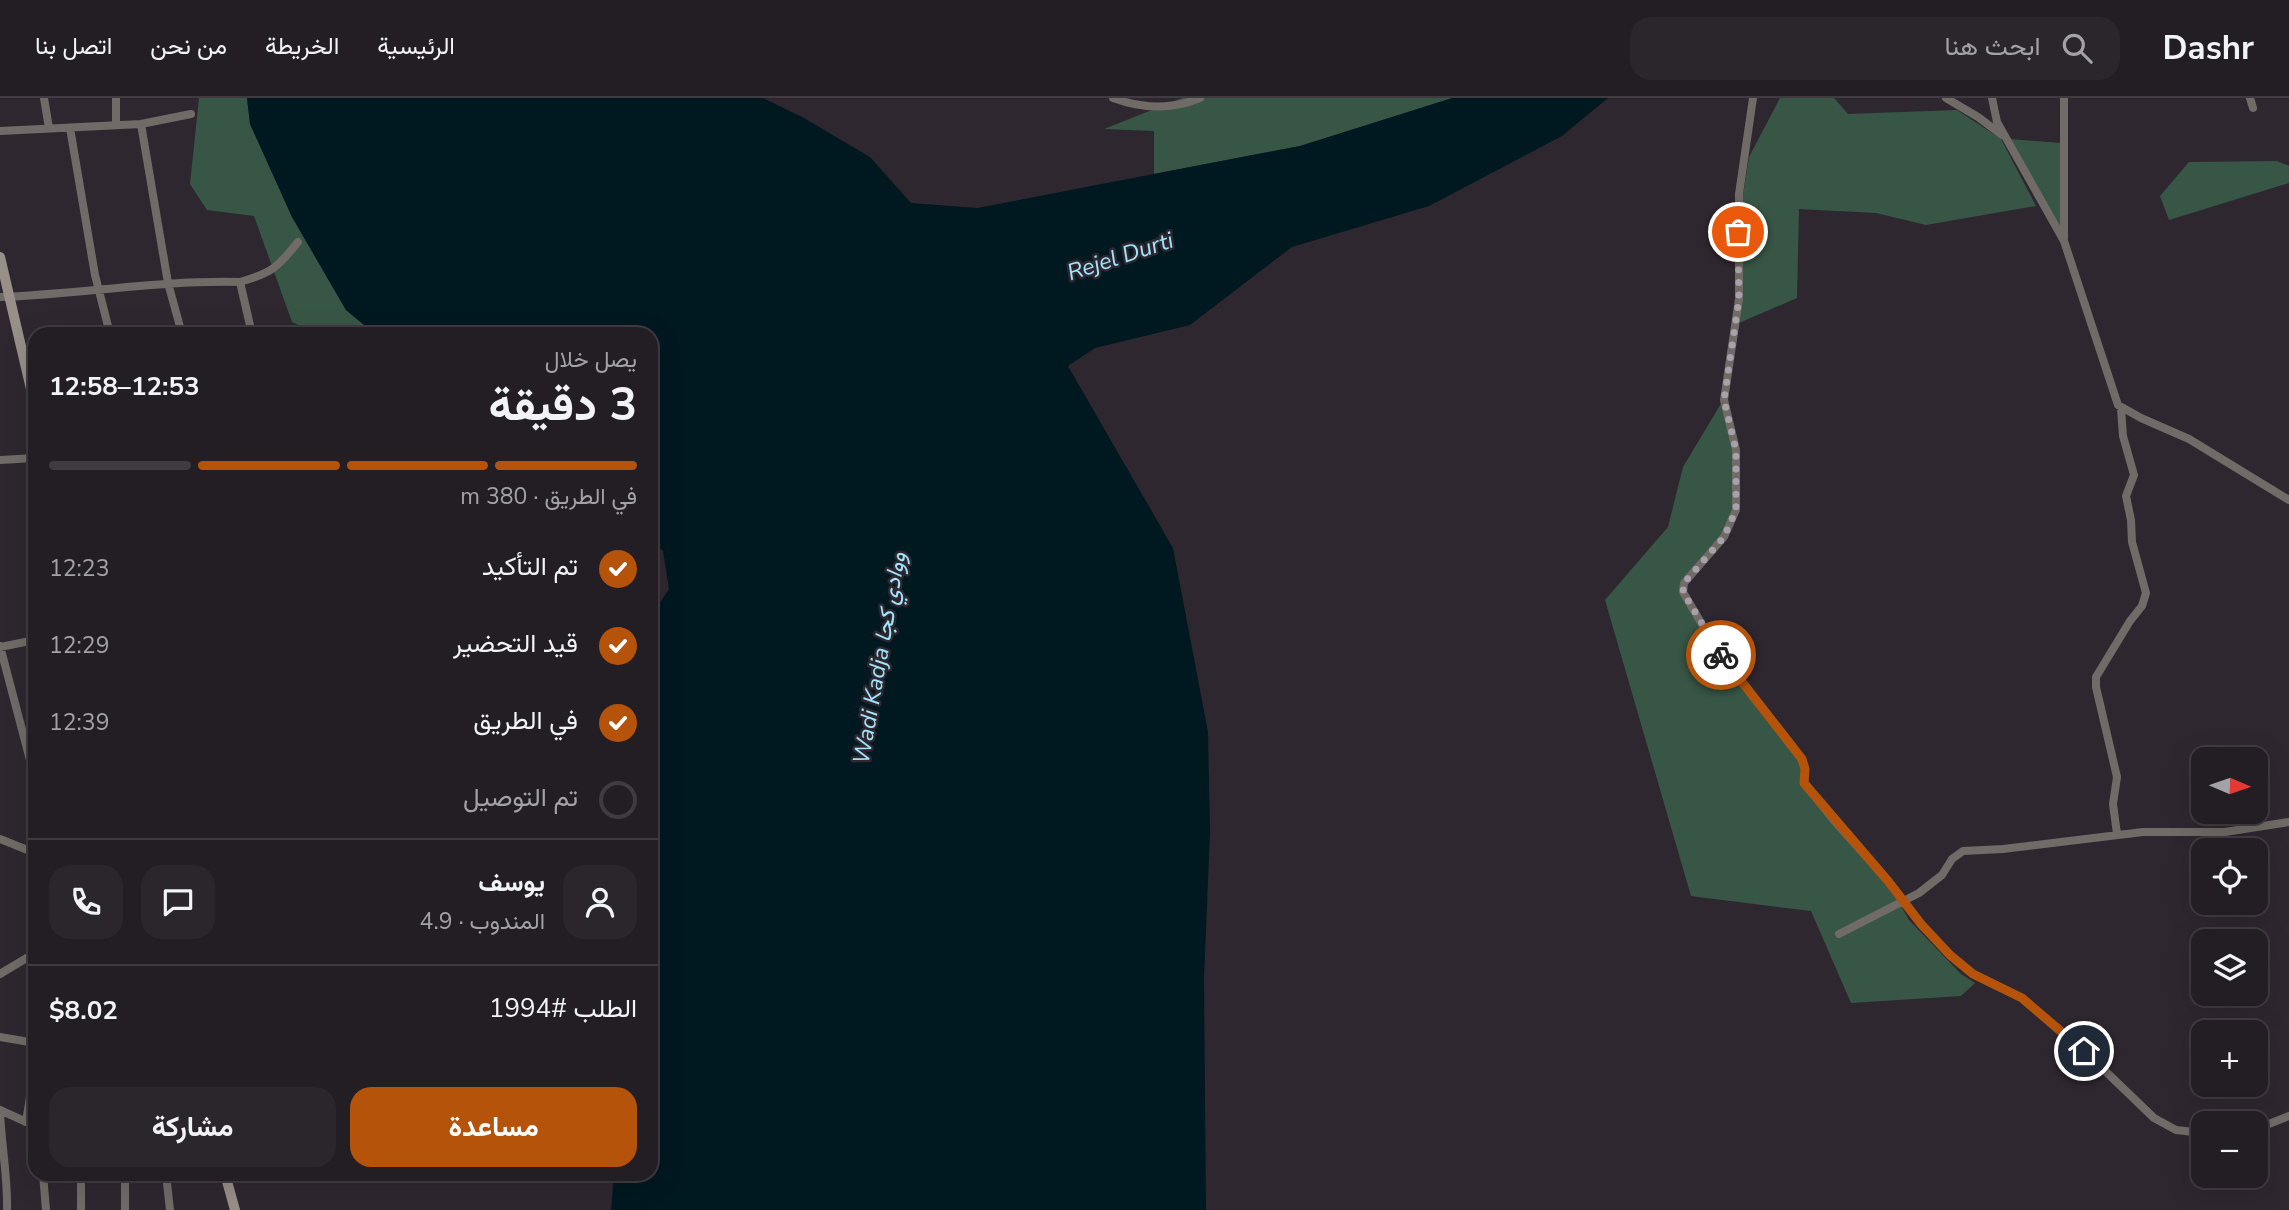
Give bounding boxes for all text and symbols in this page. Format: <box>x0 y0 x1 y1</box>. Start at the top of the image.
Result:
search box <box>1630 17 2120 80</box>
text: Dashr <box>2162 26 2254 71</box>
text: ابحث هنا <box>1945 29 2040 64</box>
icon: search <box>2058 29 2096 67</box>
text: اتصل بنا <box>35 30 112 62</box>
text: من نحن <box>150 30 227 62</box>
text: الخريطة <box>265 30 339 62</box>
text: الرئيسية <box>377 30 455 62</box>
pin <box>1708 202 1768 262</box>
icon: bag <box>1719 213 1757 251</box>
water label: Rejel Durti <box>1063 225 1178 288</box>
text: يصل خلال <box>545 344 637 375</box>
text: 12:53–12:58 <box>49 369 200 404</box>
text: 3 دقيقة <box>489 373 637 436</box>
text: في الطريق · 380 m <box>460 481 637 512</box>
text: تم التأكيد <box>482 549 578 584</box>
water label: Wadi Kadja ووادي كجا <box>846 549 916 767</box>
icon: check <box>599 550 637 588</box>
text: 12:23 <box>49 553 109 584</box>
courier <box>1686 620 1756 690</box>
text: قيد التحضير <box>453 626 578 661</box>
icon: check <box>599 627 637 665</box>
text: 12:29 <box>49 630 109 661</box>
icon: bike <box>1702 636 1740 674</box>
text: في الطريق <box>473 703 578 738</box>
icon: check <box>599 704 637 742</box>
text: 12:39 <box>49 707 109 738</box>
north arrow <box>2191 747 2268 824</box>
map controls <box>2191 747 2268 1188</box>
text: تم التوصيل <box>463 780 578 815</box>
button: locate <box>2191 838 2268 915</box>
button: phone <box>49 865 123 939</box>
button: chat <box>141 865 215 939</box>
text: يوسف <box>478 865 545 900</box>
button: person <box>563 865 637 939</box>
text: المندوب · 4.9 <box>420 906 545 937</box>
button: layers <box>2191 929 2268 1006</box>
text: الطلب #1994 <box>489 991 637 1026</box>
text: $8.02 <box>49 993 118 1028</box>
button: + <box>2191 1020 2268 1097</box>
pin <box>2054 1021 2114 1081</box>
icon: home <box>2065 1032 2103 1070</box>
button: مشاركة <box>49 1087 336 1167</box>
button: مساعدة <box>350 1087 637 1167</box>
button: − <box>2191 1111 2268 1188</box>

